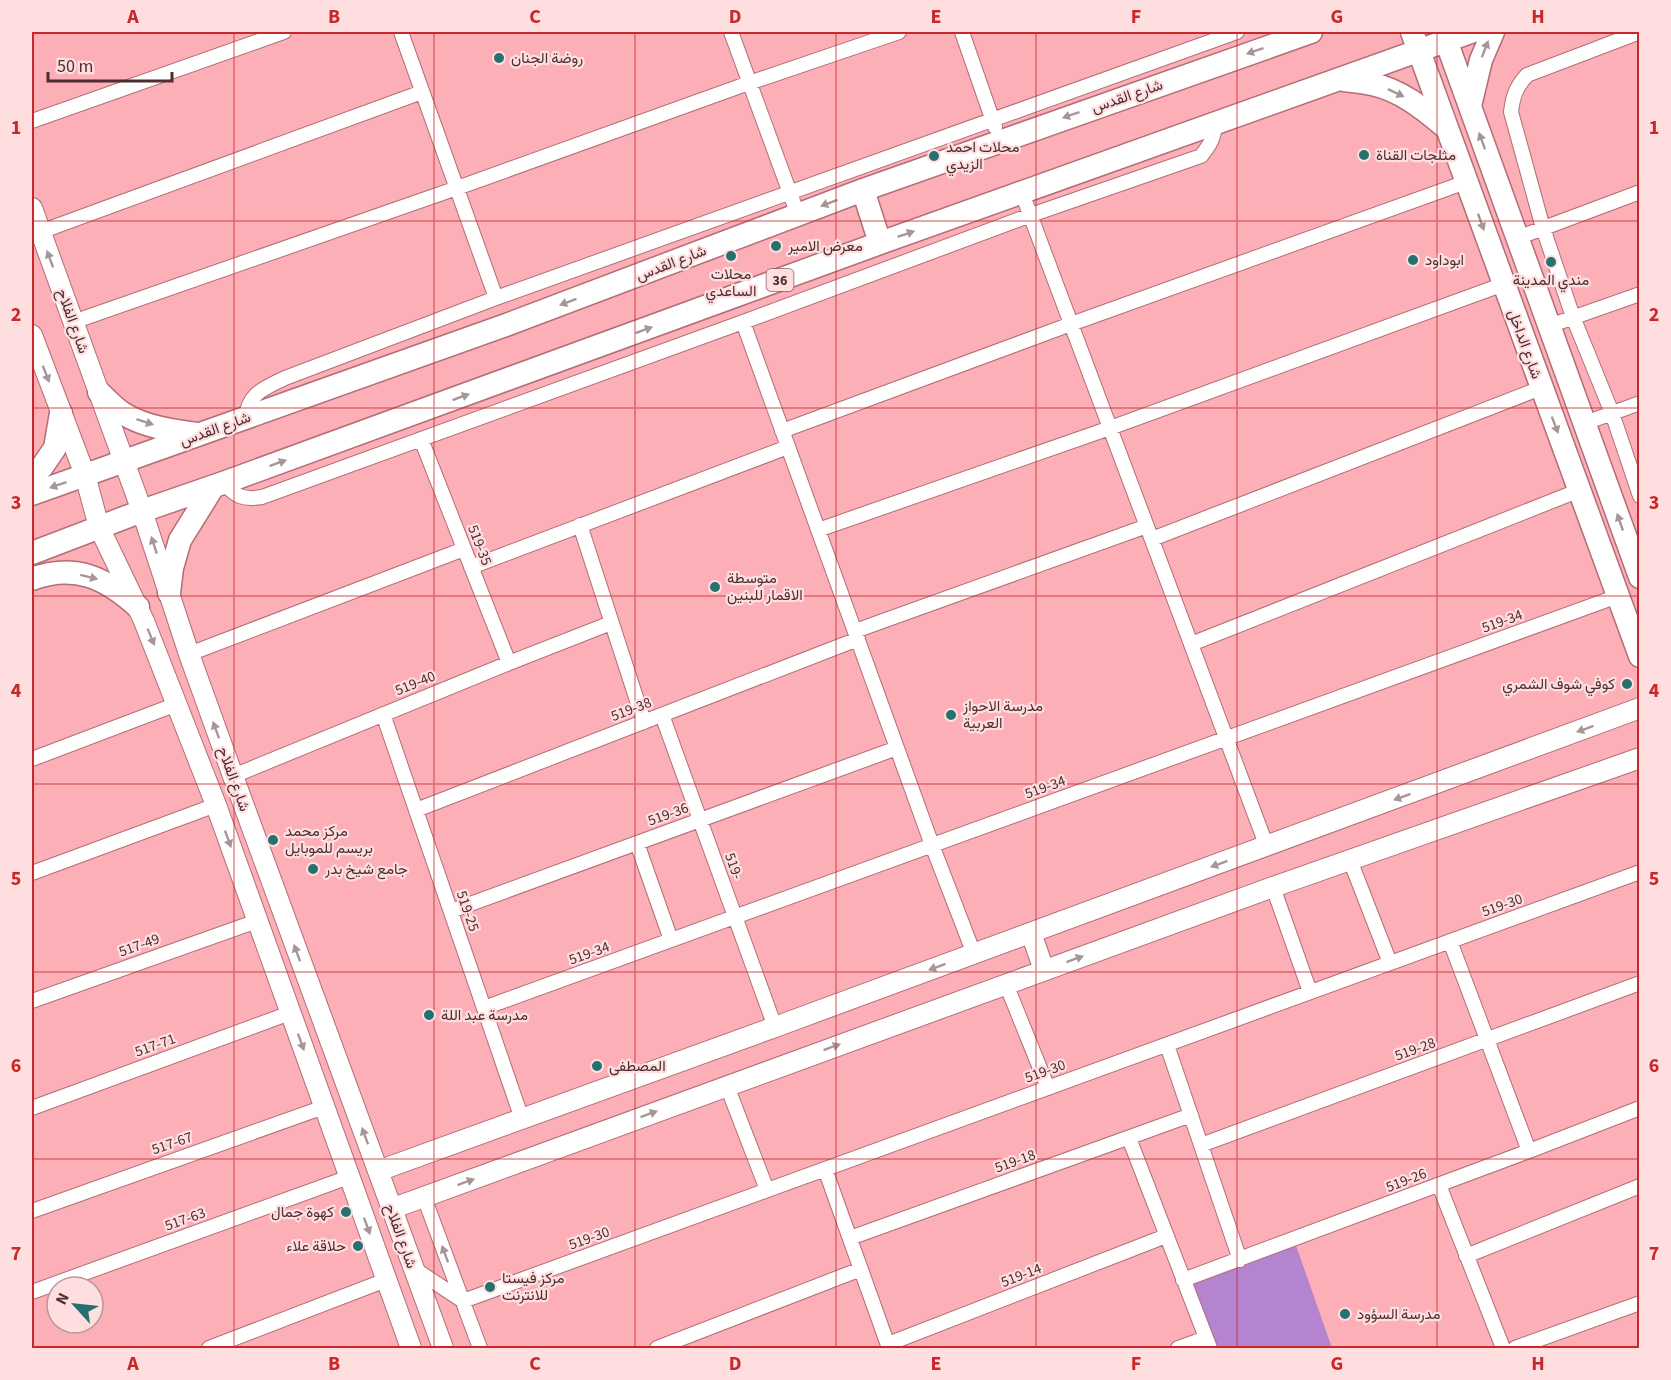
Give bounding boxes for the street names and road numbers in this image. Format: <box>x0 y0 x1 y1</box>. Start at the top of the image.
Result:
street label: شارع القدس <box>1089 74 1166 118</box>
street label: شارع القدس <box>633 240 710 287</box>
road number: 36 <box>766 269 794 291</box>
street label: شارع الفلاح <box>51 286 94 357</box>
street label: شارع الداخل <box>1502 307 1547 382</box>
street label: شارع القدس <box>177 407 254 452</box>
street label: 519-35 <box>462 522 497 569</box>
street label: 519-34 <box>1479 604 1526 639</box>
street label: 519-40 <box>392 666 439 701</box>
street label: 519-38 <box>608 692 655 727</box>
street label: شارع الفلاح <box>212 744 255 815</box>
street label: 519-34 <box>1022 770 1069 805</box>
street label: 519-36 <box>645 797 691 832</box>
street label: 519- <box>719 850 748 883</box>
street label: 519-25 <box>451 888 484 934</box>
street label: 519-30 <box>1479 888 1525 923</box>
street label: 517-49 <box>116 928 162 963</box>
street label: 519-34 <box>566 936 613 971</box>
street label: 517-71 <box>132 1028 178 1063</box>
street label: 519-28 <box>1392 1032 1438 1067</box>
street label: 519-30 <box>1022 1054 1068 1089</box>
street label: 517-67 <box>149 1127 195 1160</box>
street label: 519-18 <box>992 1144 1038 1179</box>
street label: 519-26 <box>1383 1163 1430 1198</box>
street label: شارع الفلاح <box>379 1201 422 1272</box>
street label: 517-63 <box>162 1202 208 1237</box>
street label: 519-30 <box>566 1221 612 1256</box>
street label: 519-14 <box>998 1258 1045 1293</box>

